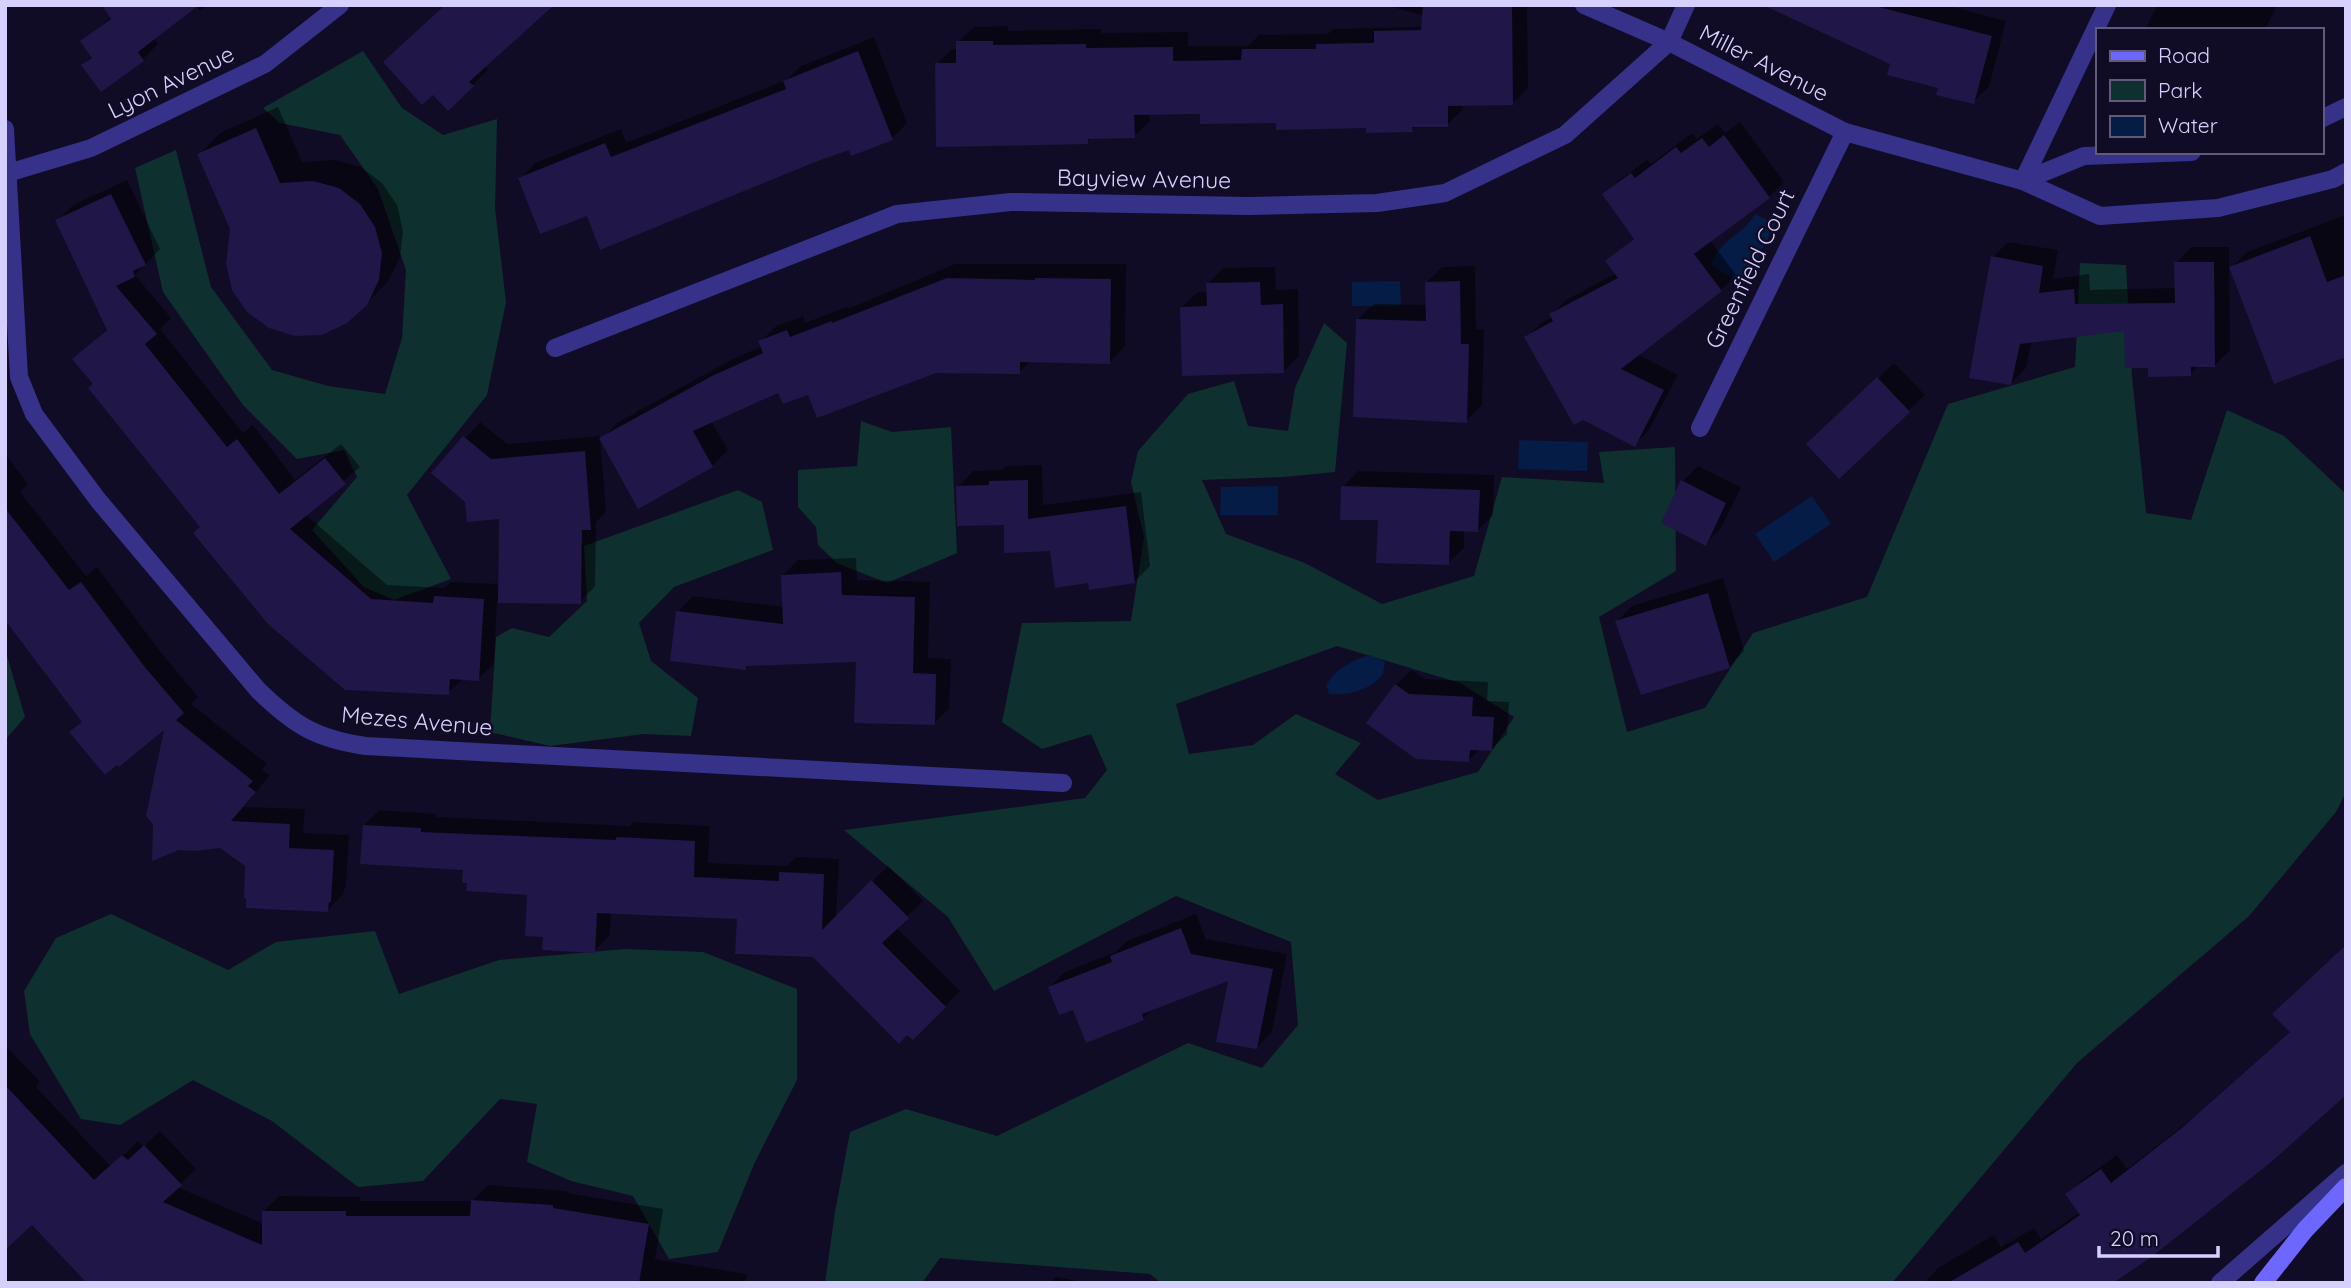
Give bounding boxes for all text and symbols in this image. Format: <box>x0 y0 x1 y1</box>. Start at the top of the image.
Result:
street label: Miller Avenue <box>1695 18 1834 108</box>
legend <box>2096 28 2323 154</box>
street label: Lyon Avenue <box>103 39 239 125</box>
text: Road <box>2158 42 2210 68</box>
text: Park <box>2158 77 2202 103</box>
text: Water <box>2158 112 2218 138</box>
street label: Bayview Avenue <box>1057 162 1231 195</box>
street label: Greenfield Court <box>1698 184 1801 353</box>
street label: Mezes Avenue <box>340 699 494 742</box>
scale bar <box>2099 1214 2218 1258</box>
text: 20 m <box>2110 1225 2159 1251</box>

